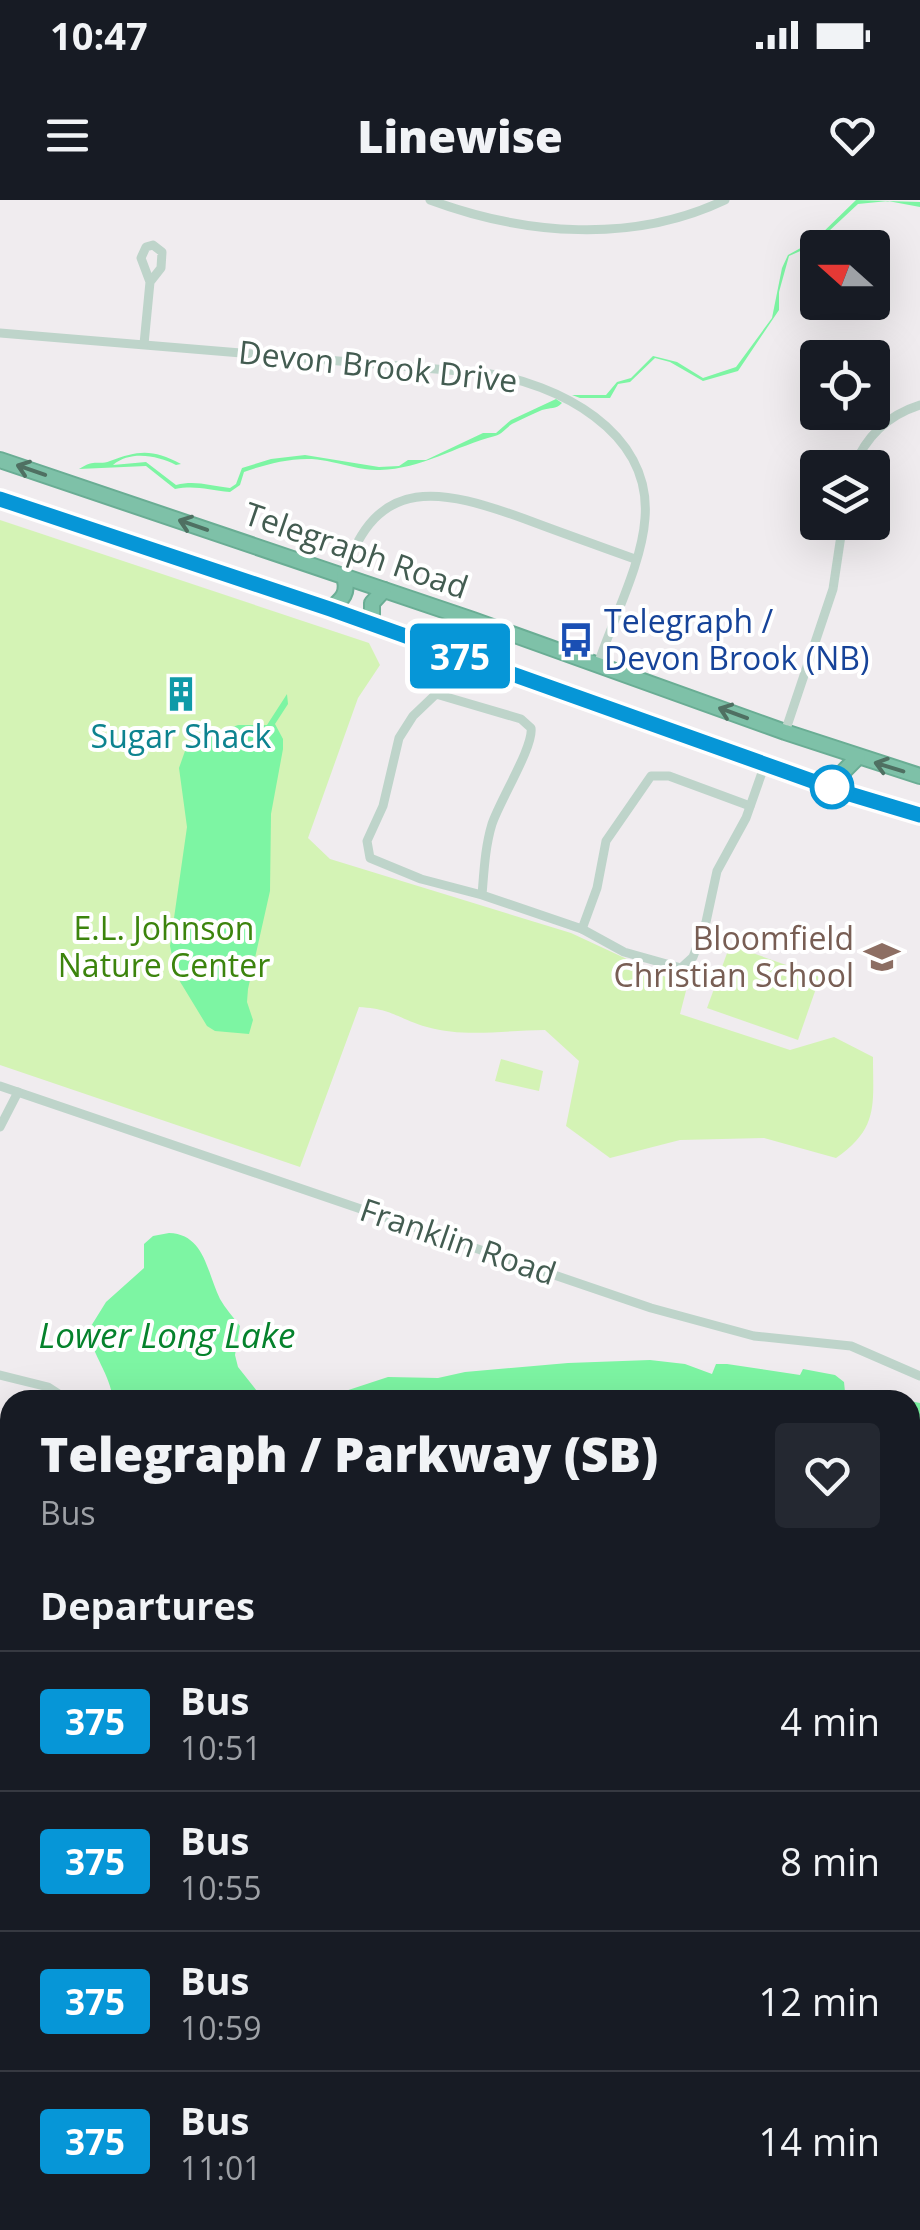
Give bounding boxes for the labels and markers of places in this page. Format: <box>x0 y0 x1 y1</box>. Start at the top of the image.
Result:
place label: Telegraph / Devon Brook (NB) <box>604 599 869 679</box>
bus stop icon: Telegraph / Devon Brook (NB) <box>557 621 595 659</box>
building icon: Sugar Shack <box>162 675 200 713</box>
place label: Sugar Shack <box>91 714 272 757</box>
unlabelled marker <box>811 766 853 808</box>
place label: Bloomfield Christian School <box>614 916 854 996</box>
school or university icon: Bloomfield Christian School <box>863 938 901 976</box>

